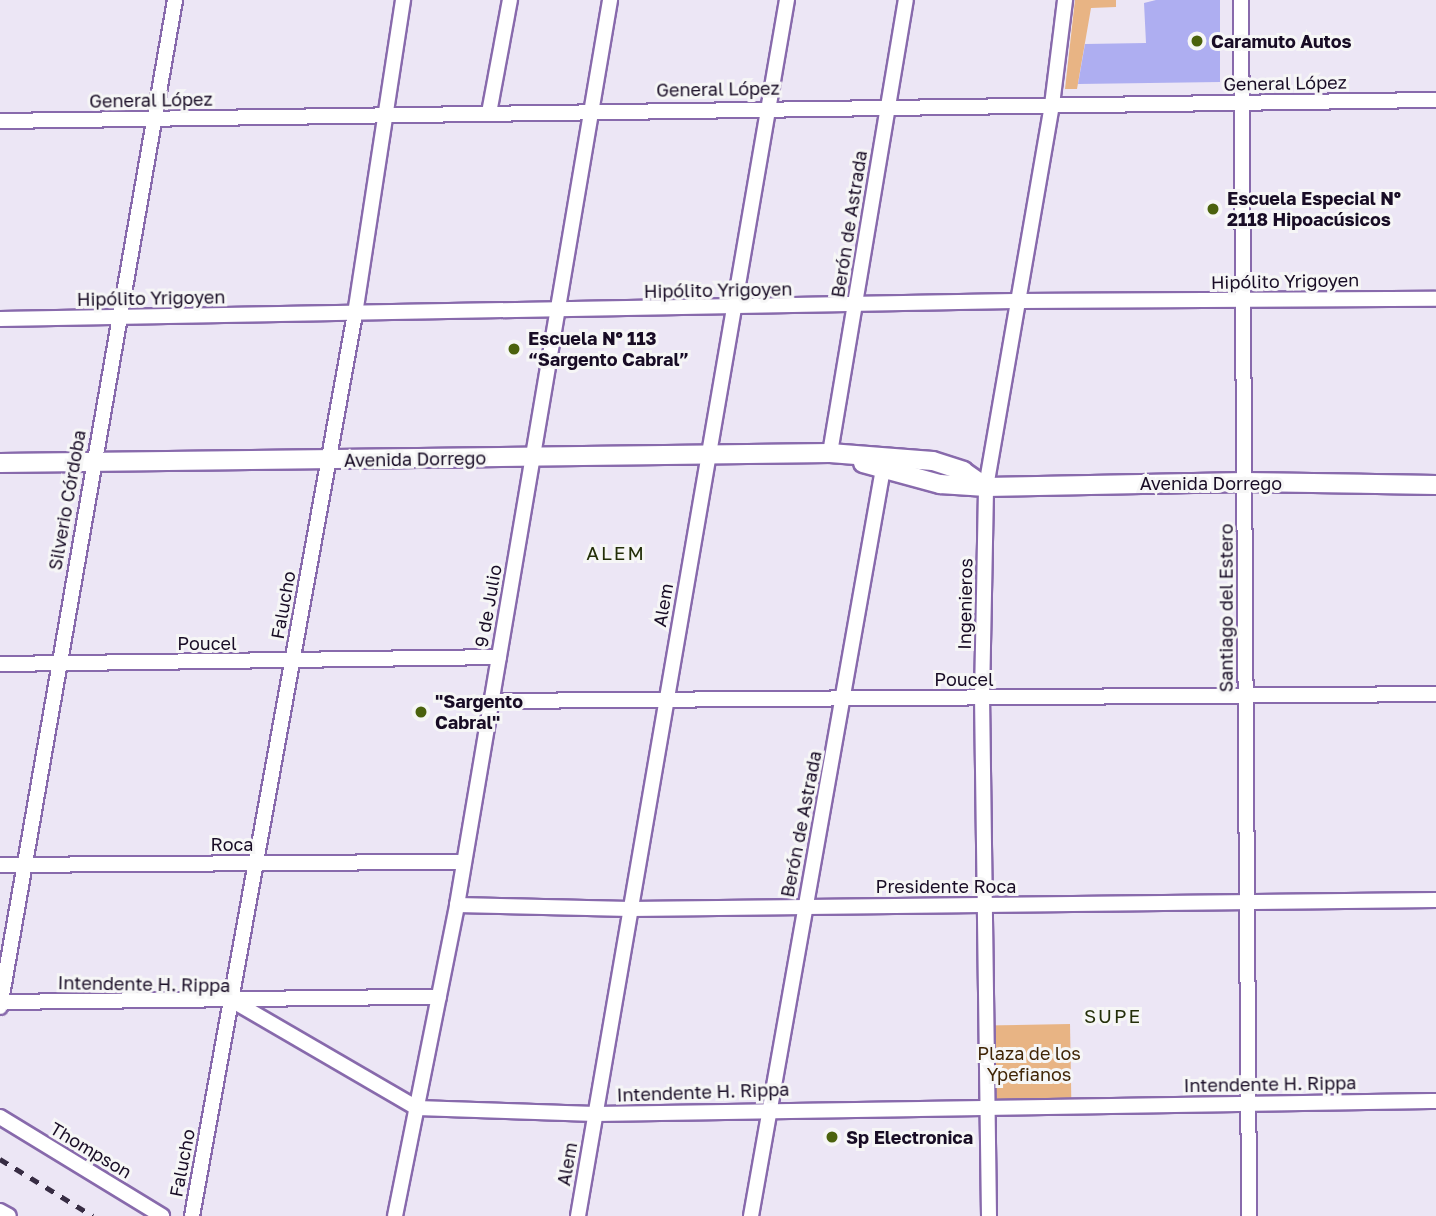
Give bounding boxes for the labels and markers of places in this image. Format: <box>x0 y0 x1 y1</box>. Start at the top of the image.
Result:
place label: Caramuto Autos <box>1211 30 1352 52</box>
marker: Caramuto Autos <box>1189 33 1205 49</box>
place label: Escuela Especial Nº 2118 Hipoacúsicos <box>1227 188 1401 230</box>
marker: Escuela Especial Nº 2118 Hipoacúsicos <box>1205 201 1221 217</box>
place label: Escuela Nº 113 “Sargento Cabral” <box>528 328 689 370</box>
marker: Escuela Nº 113 “Sargento Cabral” <box>506 341 522 357</box>
place label: "Sargento Cabral" <box>435 691 523 734</box>
marker: "Sargento Cabral" <box>413 704 429 720</box>
place label: Sp Electronica <box>846 1126 973 1148</box>
marker: Sp Electronica <box>824 1129 840 1145</box>

